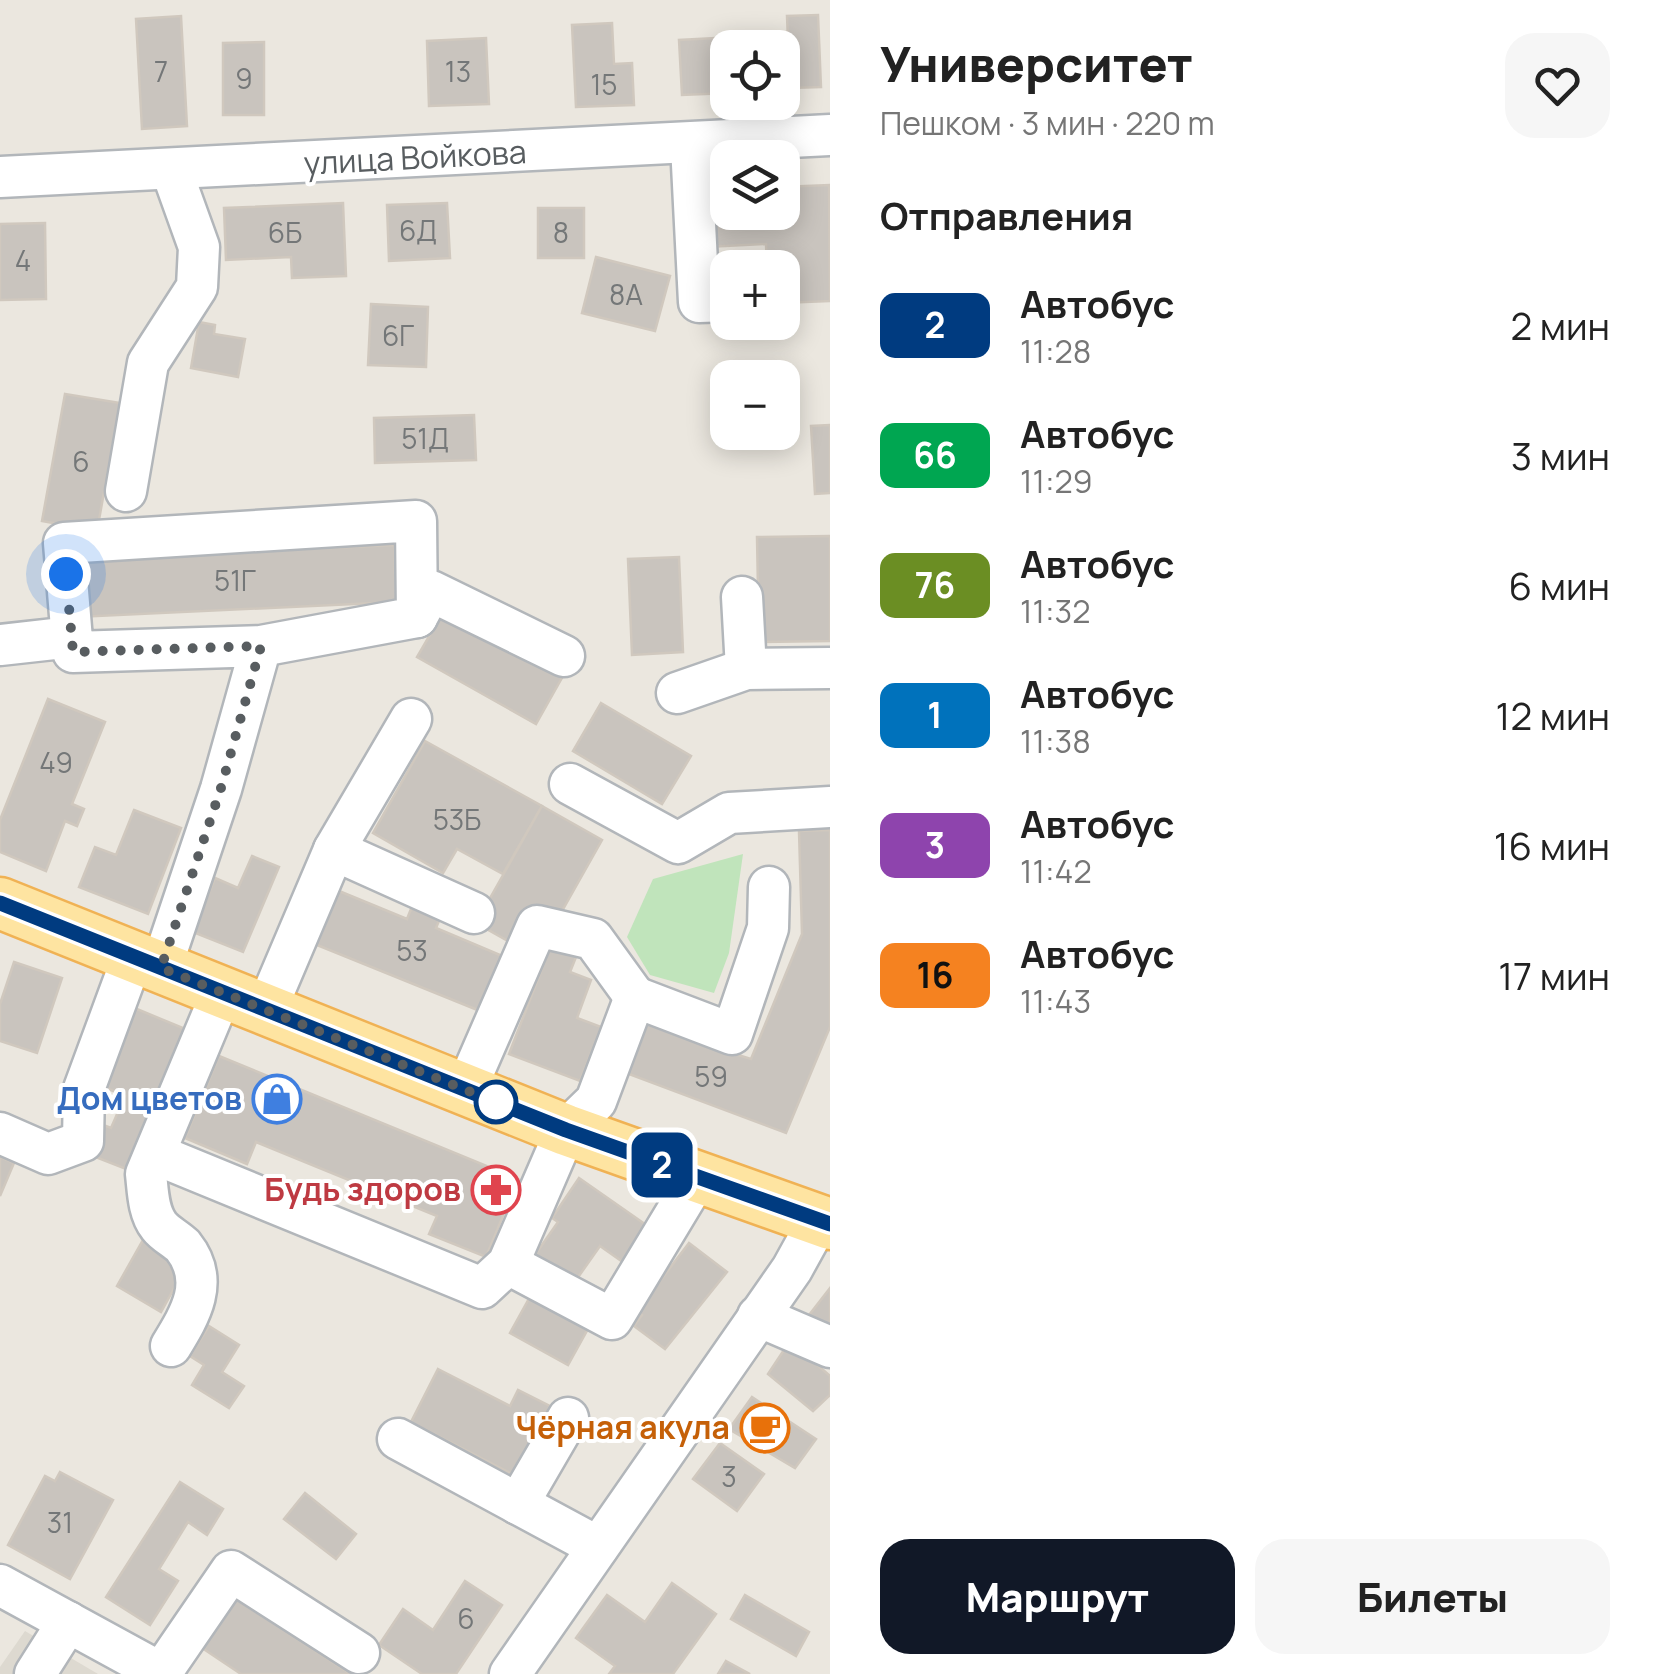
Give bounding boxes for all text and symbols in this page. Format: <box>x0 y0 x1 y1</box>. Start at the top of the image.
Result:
map controls <box>710 30 800 450</box>
button: locate <box>710 30 800 120</box>
text: Университет <box>880 31 1193 96</box>
button: heart <box>1505 33 1610 138</box>
house number: 7 <box>154 52 168 90</box>
house number: 13 <box>445 52 471 90</box>
house number: 9 <box>235 59 253 97</box>
house number: 15 <box>590 65 618 103</box>
text: Пешком · 3 мин · 220 m <box>880 101 1215 145</box>
street label: улица Войкова <box>302 129 527 185</box>
button: layers <box>710 140 800 230</box>
text: Отправления <box>880 189 1133 241</box>
house number: 6Д <box>399 211 437 249</box>
house number: 6Б <box>268 213 302 251</box>
house number: 8 <box>553 213 569 251</box>
house number: 4 <box>15 241 31 279</box>
button: + <box>710 250 800 340</box>
house number: 8А <box>609 275 643 313</box>
text: Автобус <box>1020 277 1174 329</box>
text: 2 мин <box>1510 299 1610 351</box>
text: 2 <box>925 301 945 349</box>
house number: 6Г <box>382 316 414 354</box>
text: 11:28 <box>1020 329 1091 373</box>
button: − <box>710 360 800 450</box>
text: Автобус <box>1020 407 1174 459</box>
house number: 51Д <box>401 419 449 457</box>
text: 3 мин <box>1511 429 1610 481</box>
text: 66 <box>913 431 957 479</box>
house number: 6 <box>72 442 90 480</box>
text: 11:29 <box>1020 459 1093 503</box>
text: Автобус <box>1020 537 1174 589</box>
your location <box>41 549 91 599</box>
text: 6 мин <box>1508 559 1610 611</box>
house number: 51Г <box>214 561 256 599</box>
text: 76 <box>915 561 955 609</box>
text: 11:32 <box>1020 589 1090 633</box>
text: Автобус <box>1020 667 1174 719</box>
text: 12 мин <box>1496 689 1610 741</box>
text: 1 <box>927 691 943 739</box>
text: 11:38 <box>1020 719 1091 763</box>
house number: 49 <box>39 743 73 781</box>
text: Автобус <box>1020 797 1174 849</box>
house number: 53Б <box>433 800 481 838</box>
text: 16 мин <box>1494 819 1610 871</box>
text: 3 <box>925 821 945 869</box>
text: 11:42 <box>1020 849 1092 893</box>
text: Автобус <box>1020 927 1174 979</box>
house number: 53 <box>396 931 428 969</box>
text: 17 мин <box>1498 949 1610 1001</box>
text: 16 <box>916 951 954 999</box>
text: 11:43 <box>1020 979 1091 1023</box>
house number: 59 <box>694 1057 728 1095</box>
shop icon: Дом цветов <box>251 1073 303 1125</box>
place label: Дом цветов <box>57 1076 242 1120</box>
unlabelled marker <box>475 1081 517 1123</box>
line badge: 2 <box>630 1132 694 1198</box>
text: 2 <box>652 1141 672 1189</box>
pharmacy icon: Будь здоров <box>470 1164 522 1216</box>
place label: Будь здоров <box>264 1167 461 1211</box>
cafe icon: Чёрная акула <box>739 1402 791 1454</box>
place label: Чёрная акула <box>515 1405 730 1449</box>
house number: 3 <box>721 1457 737 1495</box>
house number: 31 <box>47 1503 73 1541</box>
button: Маршрут <box>880 1539 1235 1654</box>
button: Билеты <box>1255 1539 1610 1654</box>
house number: 6 <box>457 1599 475 1637</box>

